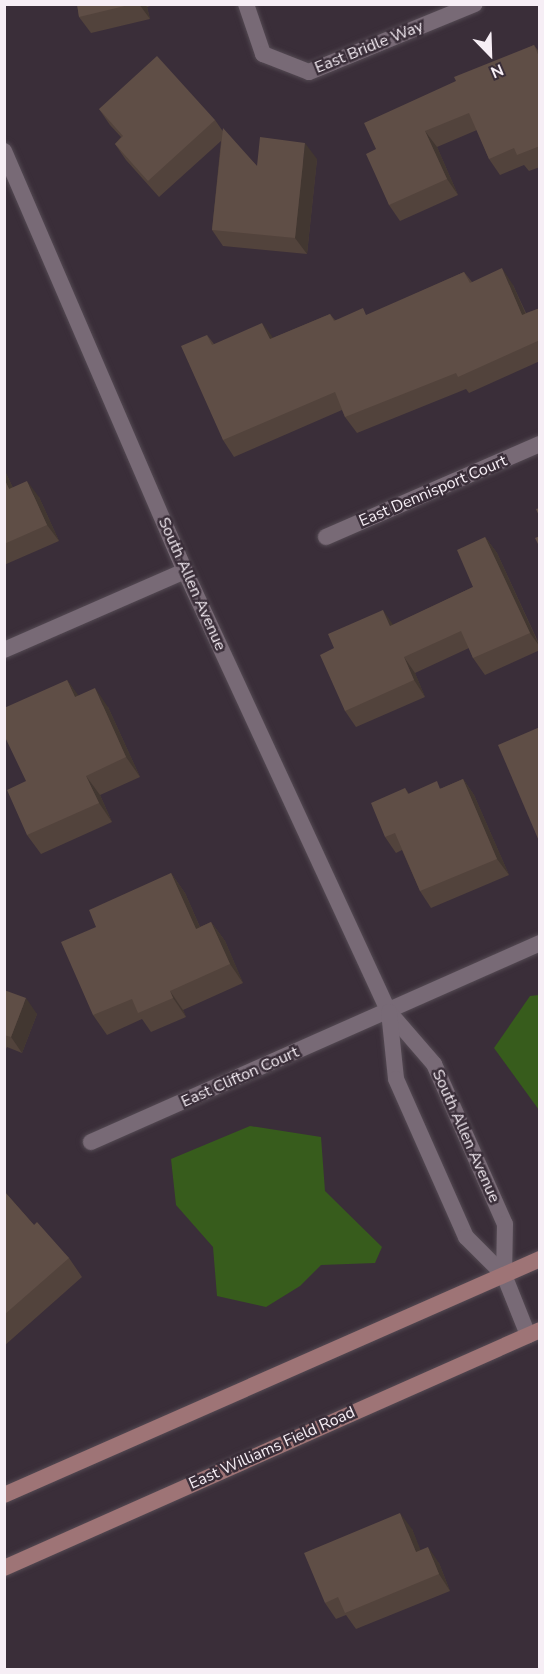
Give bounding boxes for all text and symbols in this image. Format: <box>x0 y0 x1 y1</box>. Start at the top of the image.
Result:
street label: East Bridle Way <box>312 17 426 77</box>
north arrow <box>460 24 520 84</box>
text: N <box>487 58 507 83</box>
street label: East Dennisport Court <box>356 451 510 531</box>
street label: South Allen Avenue <box>154 514 230 654</box>
street label: East Clifton Court <box>178 1042 302 1112</box>
street label: South Allen Avenue <box>428 1066 504 1206</box>
street label: East Williams Field Road <box>186 1403 358 1493</box>

